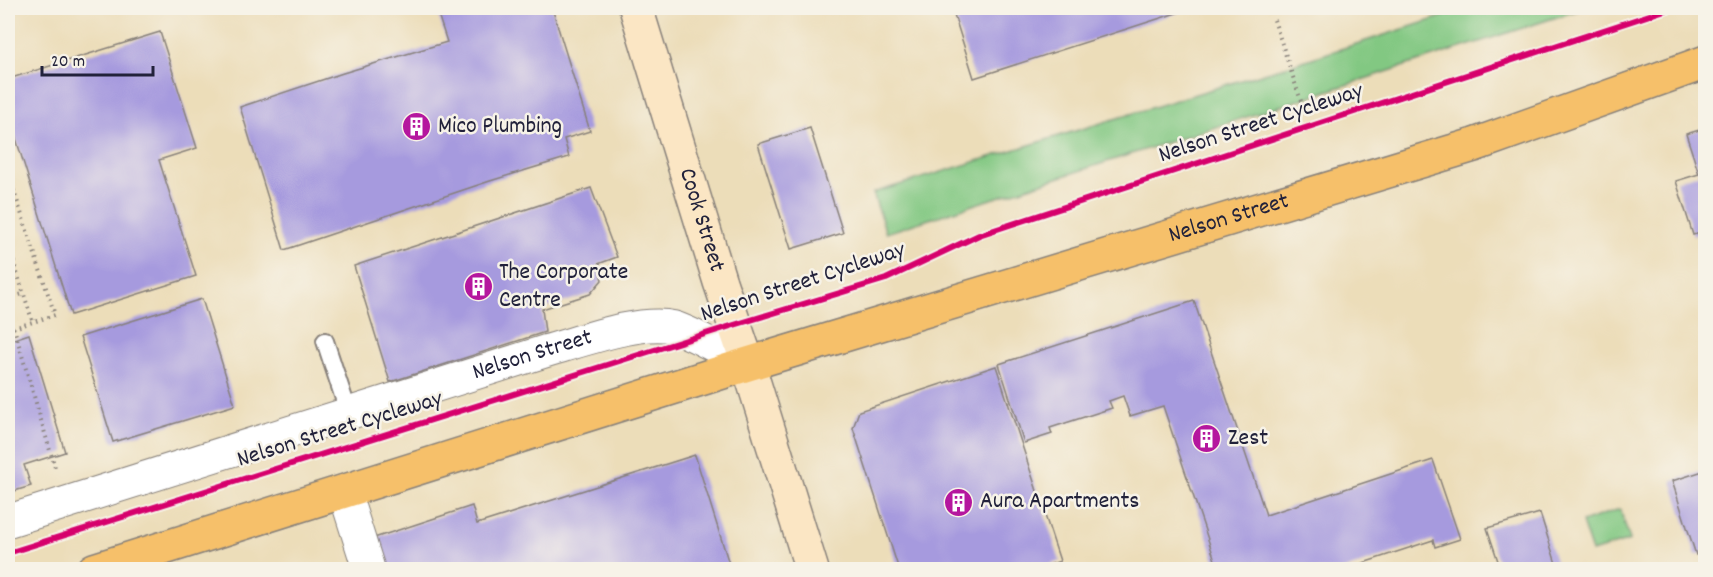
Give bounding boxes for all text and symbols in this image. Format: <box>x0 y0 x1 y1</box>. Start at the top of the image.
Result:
scale bar <box>42 39 153 77</box>
text: 20 m <box>51 50 85 75</box>
street label: Nelson Street Cycleway <box>1154 74 1369 173</box>
place label: Mico Plumbing <box>438 110 562 144</box>
building icon: Mico Plumbing <box>401 111 433 143</box>
street label: Cook Street <box>669 164 733 276</box>
street label: Nelson Street <box>1165 185 1293 253</box>
street label: Nelson Street Cycleway <box>696 233 911 332</box>
place label: The Corporate Centre <box>499 256 628 318</box>
building icon: The Corporate Centre <box>462 271 494 303</box>
street label: Nelson Street <box>468 321 597 390</box>
street label: Nelson Street Cycleway <box>233 382 448 477</box>
place label: Zest <box>1228 422 1268 456</box>
building icon: Zest <box>1191 423 1223 455</box>
place label: Aura Apartments <box>980 485 1139 519</box>
building icon: Aura Apartments <box>943 486 975 518</box>

